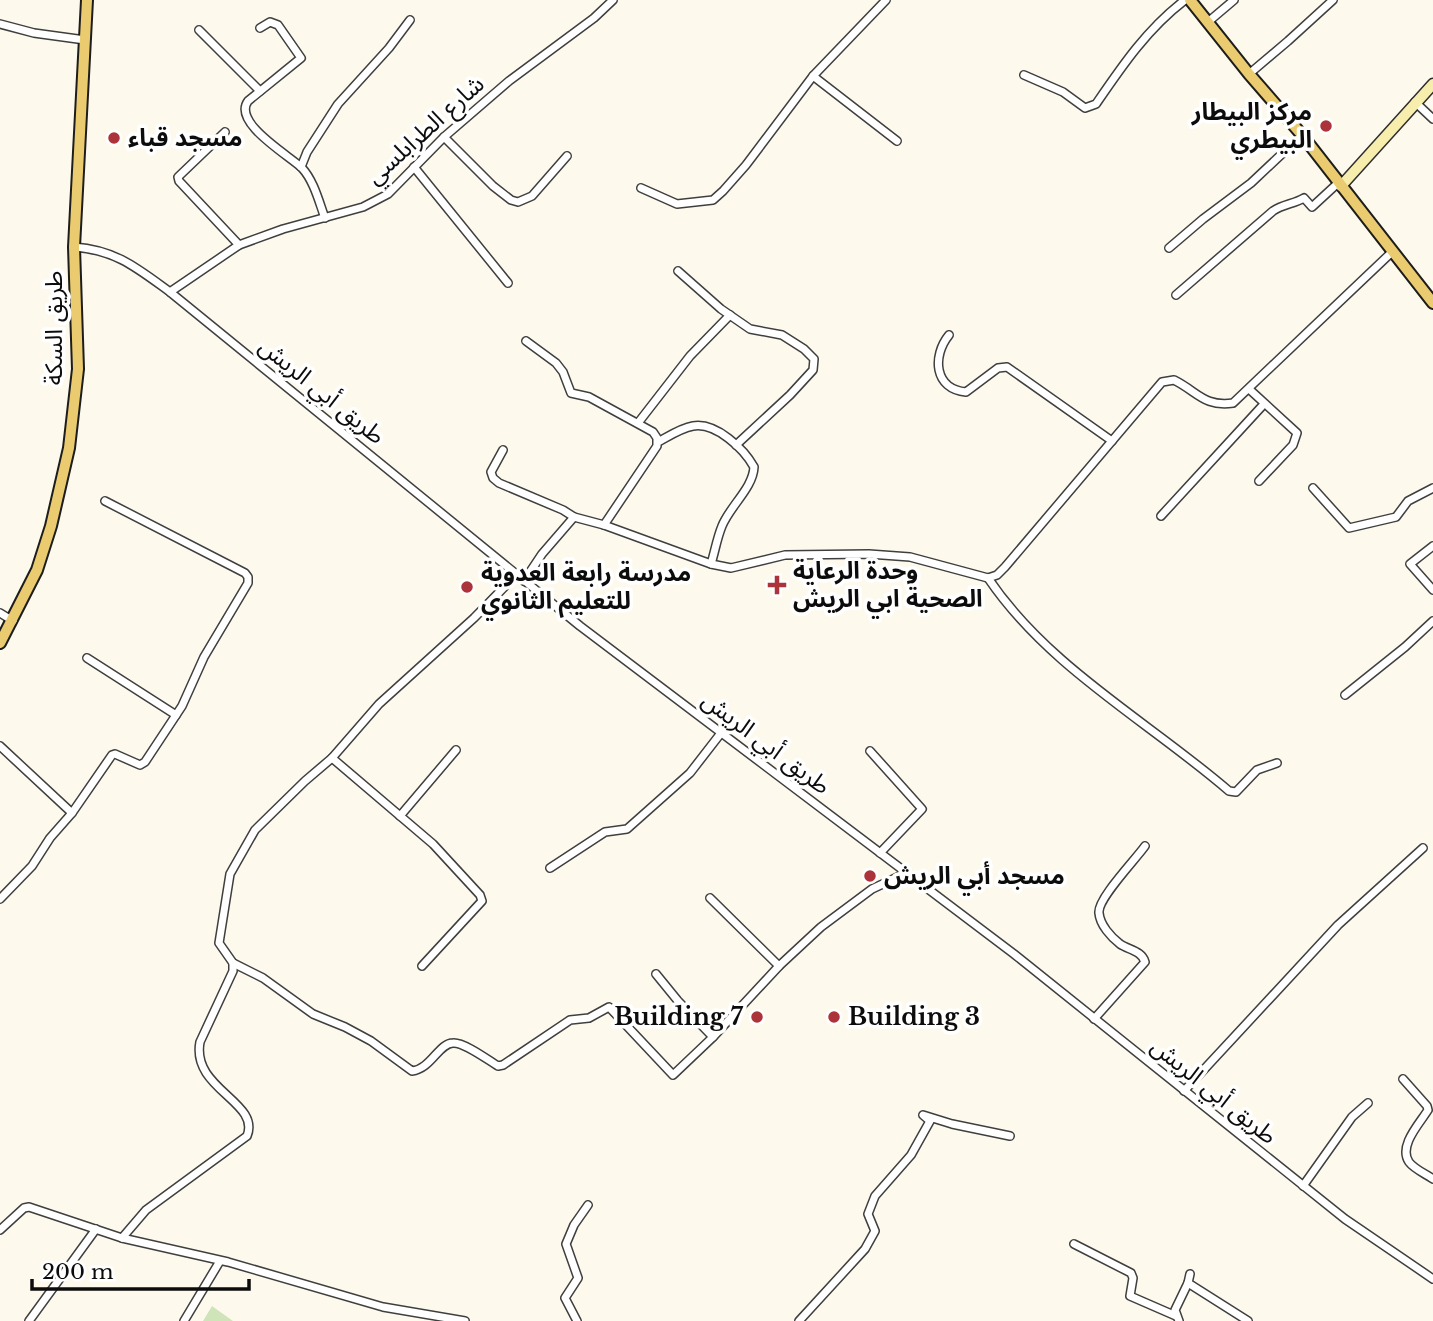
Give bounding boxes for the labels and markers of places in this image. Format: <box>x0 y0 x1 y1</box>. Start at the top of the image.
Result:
place label: مركز البيطار البيطري <box>1191 97 1312 160</box>
marker: مركز البيطار البيطري <box>1318 118 1334 134</box>
place label: مسجد قباء <box>128 123 242 152</box>
marker: مسجد قباء <box>106 130 122 146</box>
place label: وحدة الرعاية الصحية ابي الريش <box>793 556 983 619</box>
place label: مدرسة رابعة العدوية للتعليم الثانوي <box>481 558 691 621</box>
marker: وحدة الرعاية الصحية ابي الريش <box>767 575 787 595</box>
marker: مدرسة رابعة العدوية للتعليم الثانوي <box>459 579 475 595</box>
place label: مسجد أبي الريش <box>884 861 1065 896</box>
marker: مسجد أبي الريش <box>862 868 878 884</box>
place label: Building 7 <box>614 1002 744 1031</box>
place label: Building 3 <box>848 1002 980 1031</box>
marker: Building 7 <box>749 1009 765 1025</box>
marker: Building 3 <box>826 1009 842 1025</box>

